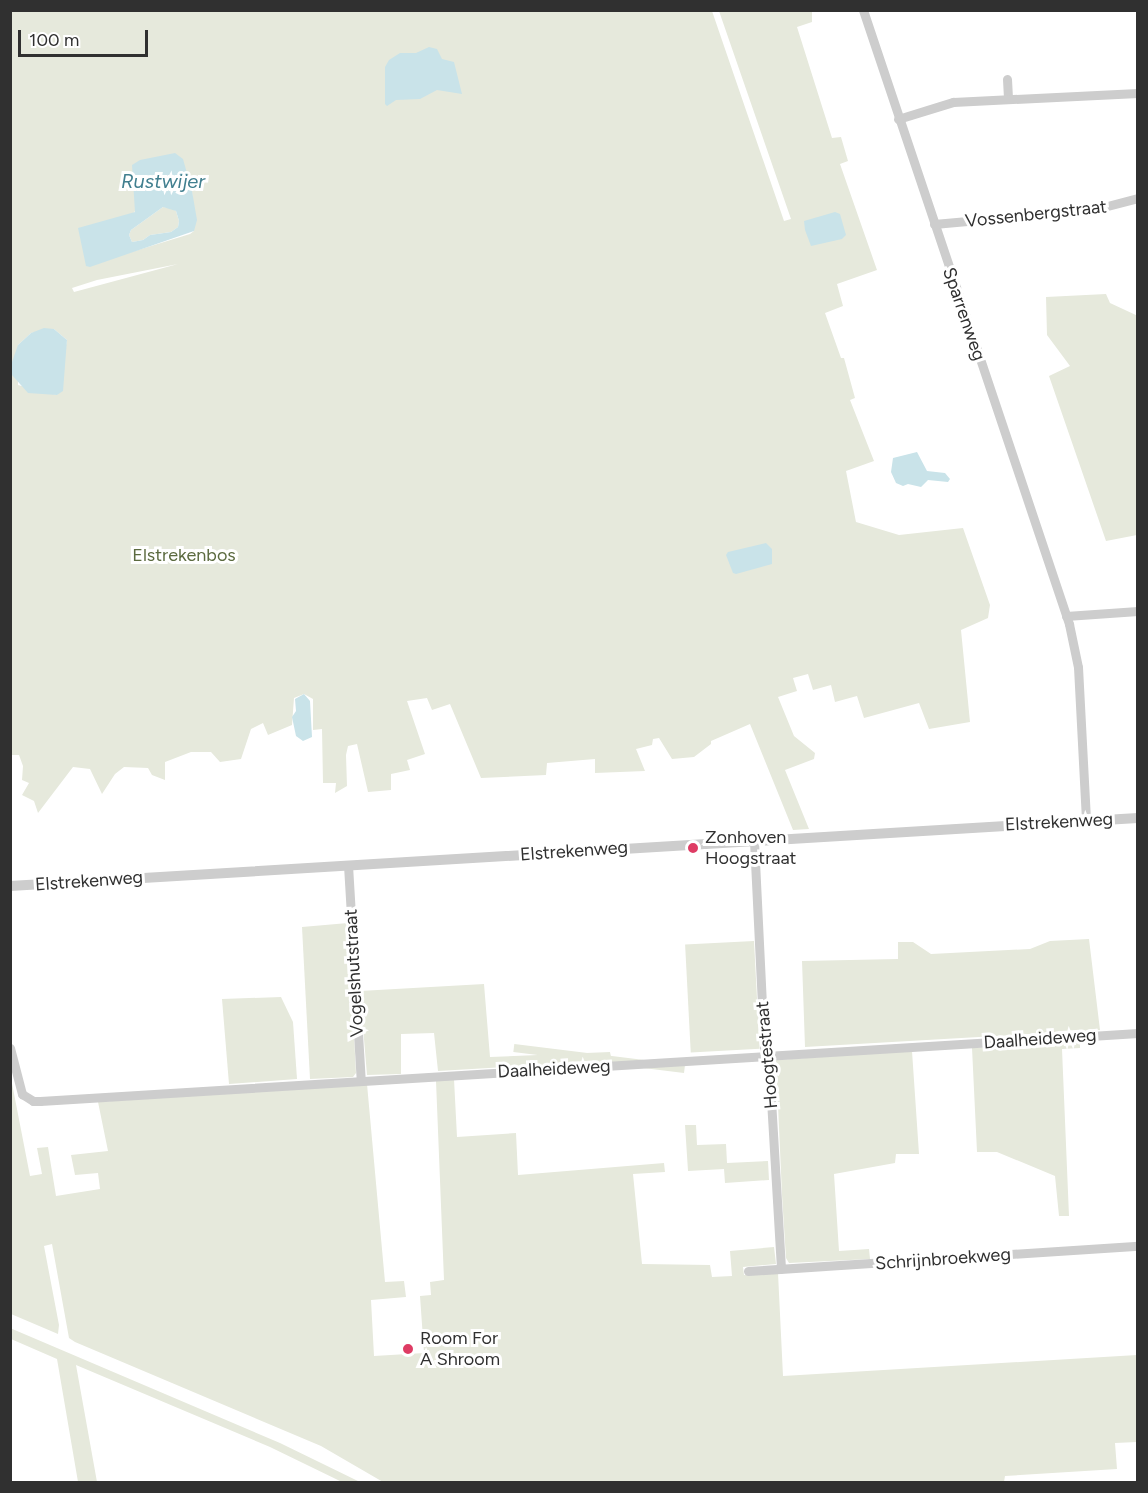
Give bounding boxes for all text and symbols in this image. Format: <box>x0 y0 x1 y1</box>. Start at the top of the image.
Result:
scale bar <box>21 18 152 56</box>
text: 100 m <box>29 29 79 51</box>
water label: Rustwijer <box>121 169 205 193</box>
street label: Vossenbergstraat <box>964 196 1108 232</box>
street label: Sparrenweg <box>938 265 990 363</box>
park label: Elstrekenbos <box>132 544 236 566</box>
street label: Elstrekenweg <box>1004 808 1114 836</box>
place label: Zonhoven Hoogstraat <box>705 827 796 870</box>
street label: Elstrekenweg <box>519 836 629 866</box>
marker: Zonhoven Hoogstraat <box>686 841 700 855</box>
street label: Elstrekenweg <box>34 866 144 896</box>
street label: Vogelshutstraat <box>340 908 368 1038</box>
street label: Hoogtestraat <box>752 1000 782 1110</box>
street label: Daalheideweg <box>983 1024 1097 1054</box>
street label: Daalheideweg <box>497 1055 611 1083</box>
street label: Schrijnbroekweg <box>874 1243 1012 1275</box>
place label: Room For A Shroom <box>420 1328 500 1370</box>
marker: Room For A Shroom <box>401 1342 415 1356</box>

